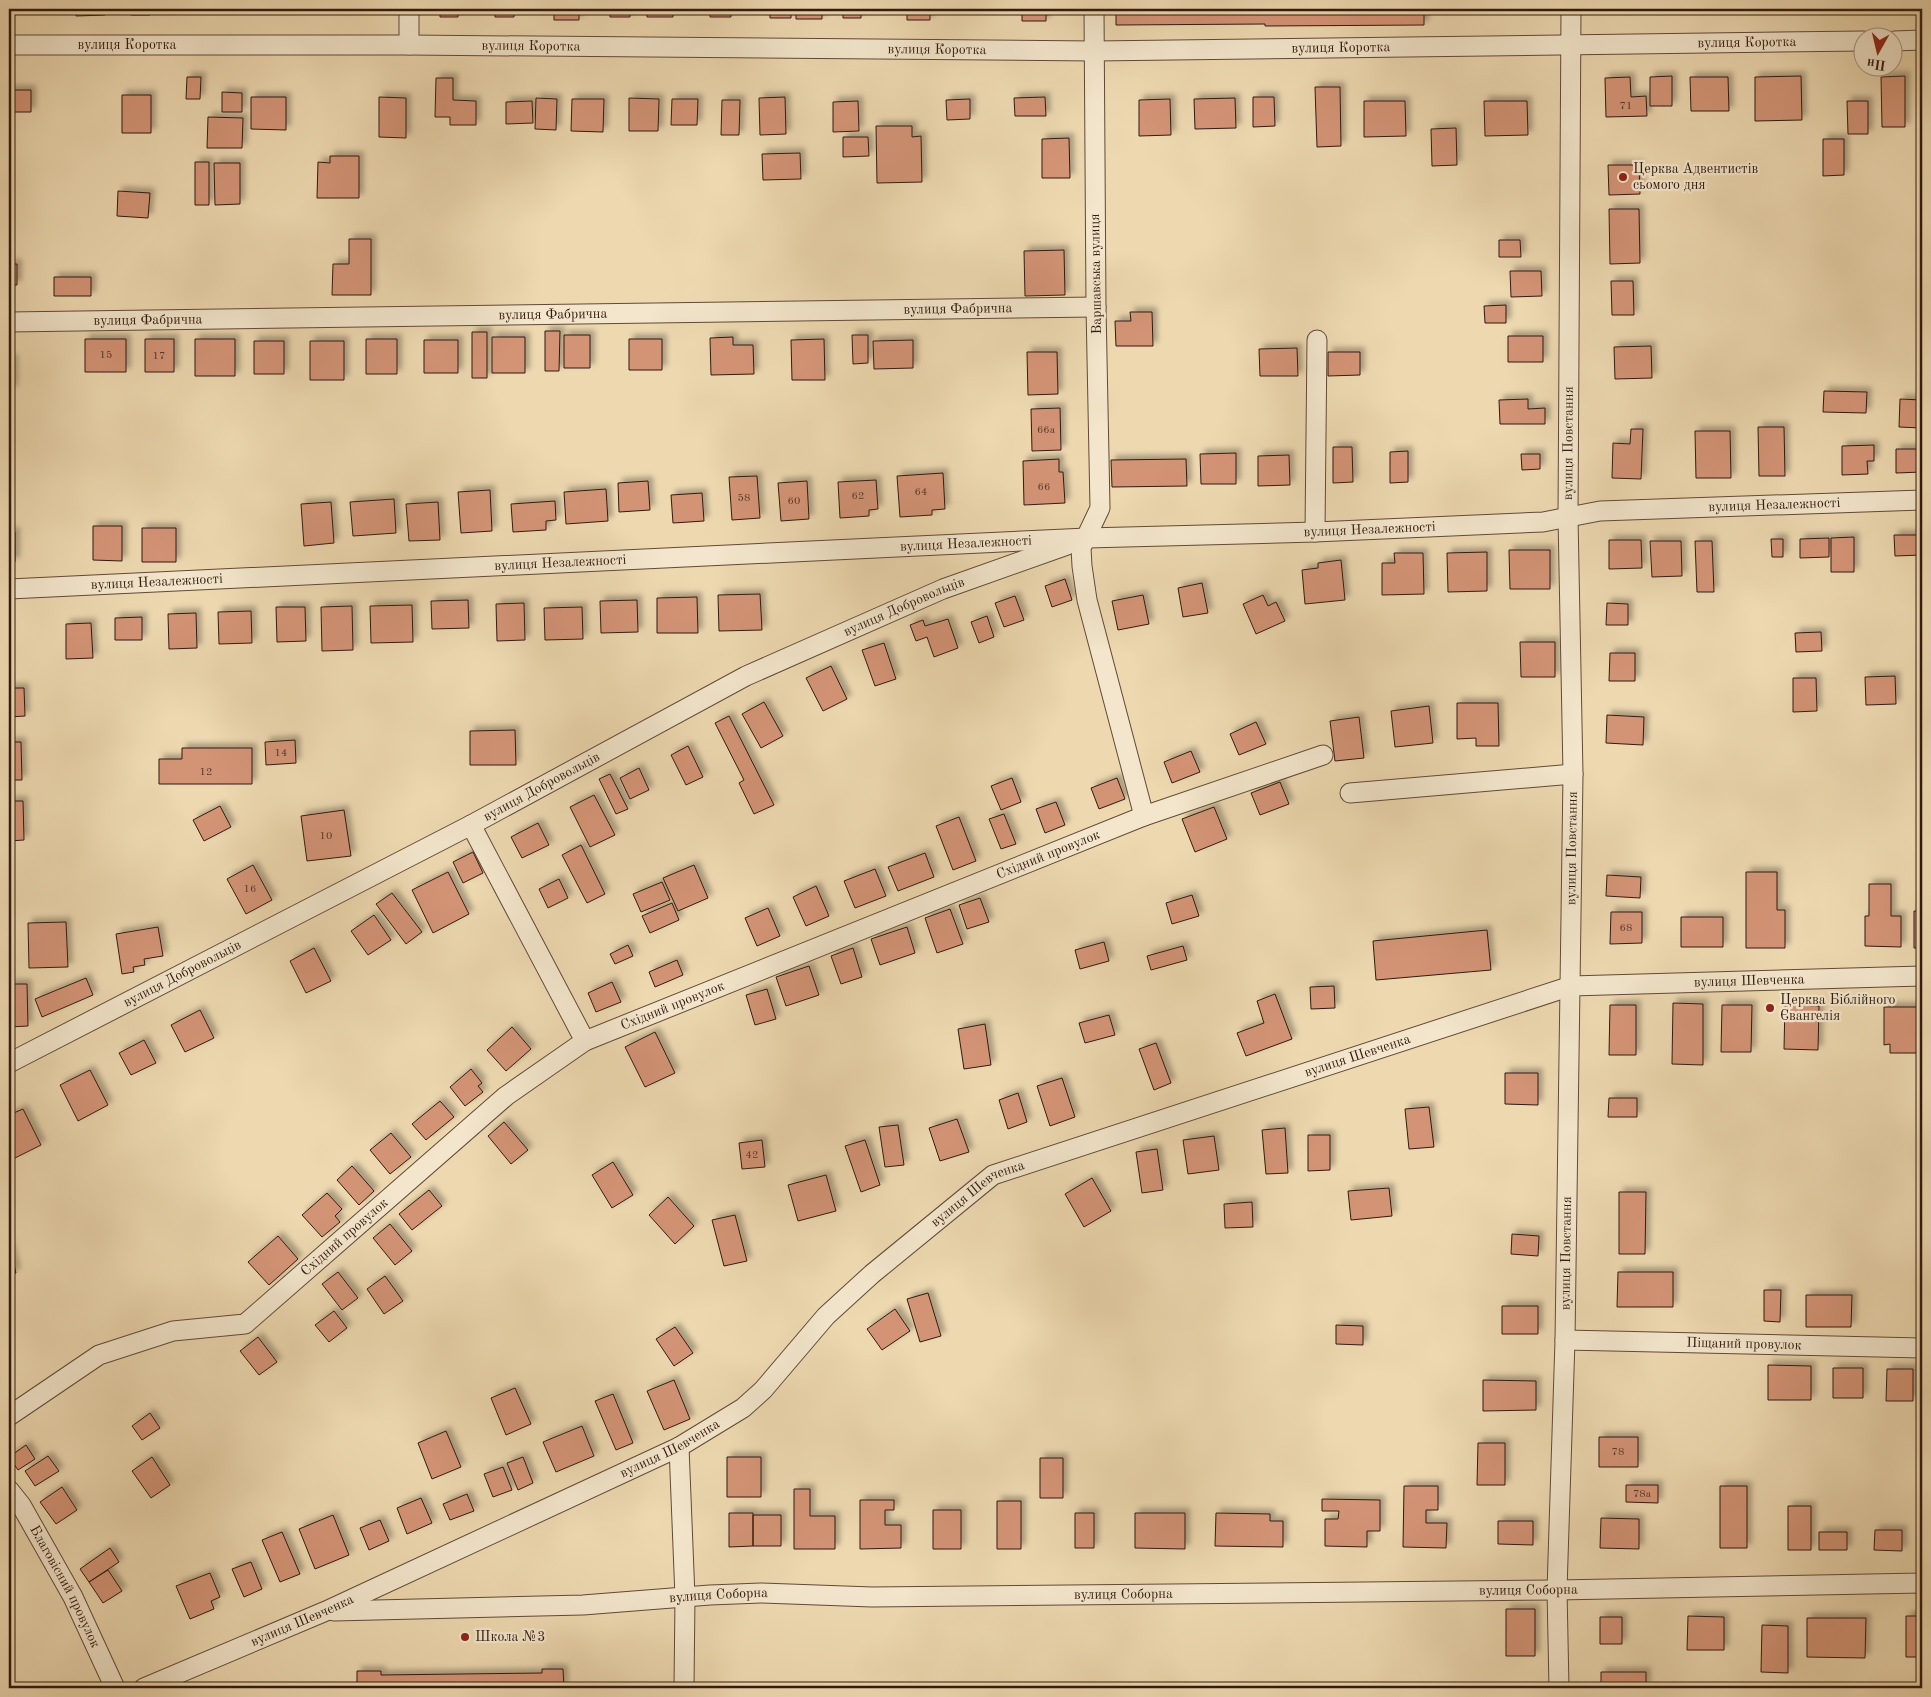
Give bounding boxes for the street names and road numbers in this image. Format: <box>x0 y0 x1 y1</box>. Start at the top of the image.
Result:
street label: вулиця Коротка <box>1697 35 1796 50</box>
street label: вулиця Коротка <box>78 38 176 52</box>
street label: вулиця Коротка <box>482 39 581 54</box>
street label: вулиця Коротка <box>1291 40 1391 55</box>
street label: вулиця Коротка <box>888 42 987 57</box>
street label: Варшавська вулиця <box>1088 213 1104 335</box>
street label: вулиця Фабрична <box>903 301 1013 317</box>
street label: вулиця Фабрична <box>498 307 608 322</box>
street label: вулиця Фабрична <box>93 312 203 328</box>
street label: вулиця Повстання <box>1561 386 1576 500</box>
street label: вулиця Незалежності <box>1708 496 1841 514</box>
street label: вулиця Незалежності <box>1303 520 1436 539</box>
street label: вулиця Незалежності <box>900 534 1032 554</box>
street label: вулиця Незалежності <box>494 553 627 573</box>
street label: вулиця Незалежності <box>91 572 223 592</box>
street label: вулиця Добровольців <box>841 575 967 639</box>
street label: вулиця Добровольців <box>481 749 602 824</box>
street label: вулиця Повстання <box>1564 791 1580 905</box>
street label: Східний провулок <box>994 827 1102 882</box>
street label: вулиця Добровольців <box>121 938 244 1010</box>
street label: вулиця Шевченка <box>1694 972 1805 989</box>
street label: Східний провулок <box>619 979 726 1033</box>
street label: вулиця Шевченка <box>1303 1032 1412 1080</box>
street label: вулиця Шевченка <box>928 1158 1026 1230</box>
street label: Східний провулок <box>298 1195 391 1279</box>
street label: вулиця Повстання <box>1558 1196 1574 1310</box>
street label: Піщаний провулок <box>1686 1336 1802 1352</box>
street label: вулиця Шевченка <box>618 1417 722 1480</box>
street label: Благовісний провулок <box>27 1523 102 1650</box>
street label: вулиця Соборна <box>1479 1583 1578 1598</box>
street label: вулиця Соборна <box>669 1586 768 1605</box>
street label: вулиця Соборна <box>1074 1587 1173 1602</box>
street label: вулиця Шевченка <box>249 1592 356 1649</box>

